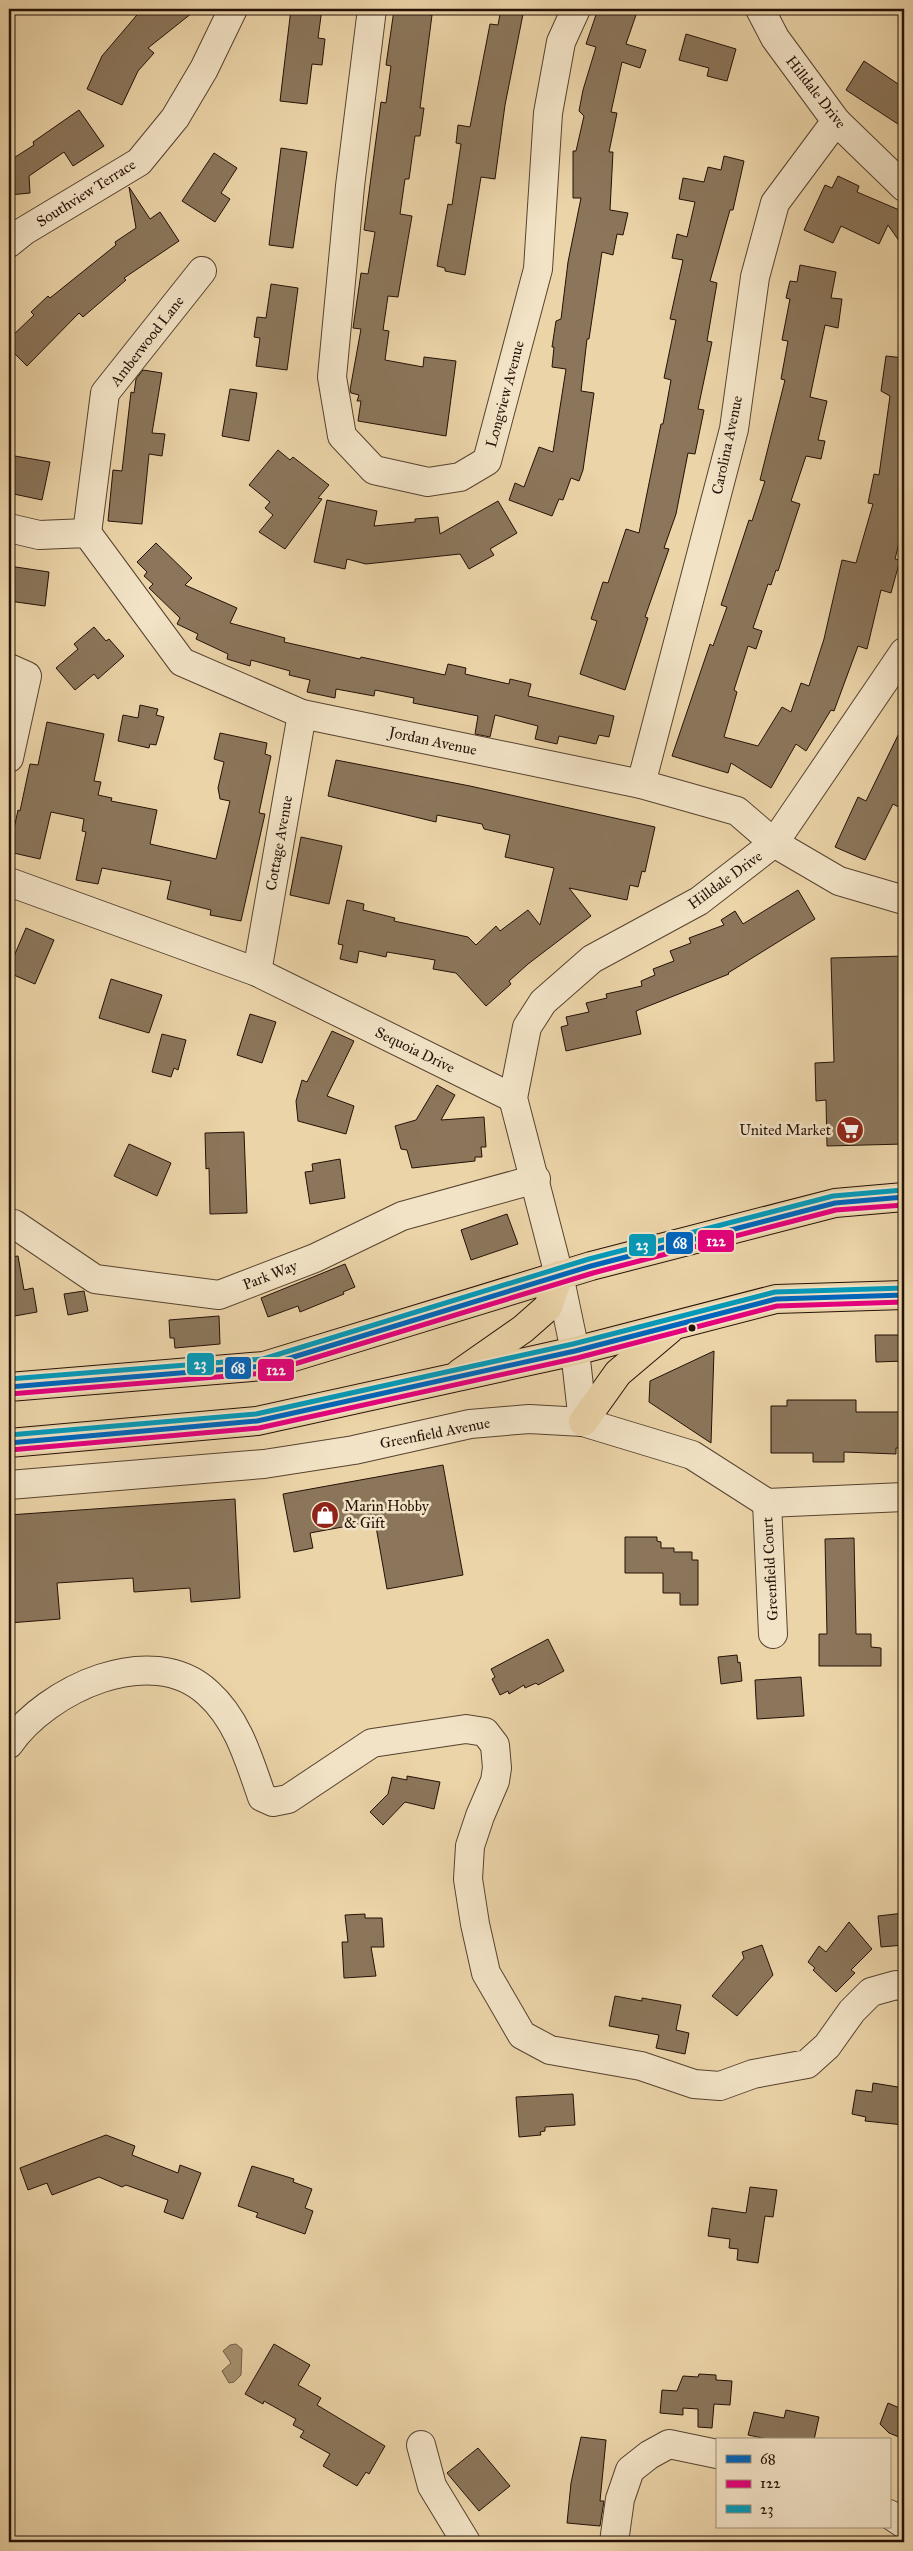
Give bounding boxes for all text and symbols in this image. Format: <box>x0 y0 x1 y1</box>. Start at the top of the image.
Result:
street label: Hilldale Drive <box>782 52 850 132</box>
street label: Southview Terrace <box>33 155 139 231</box>
street label: Amberwood Lane <box>106 292 188 390</box>
street label: Longview Avenue <box>482 339 528 449</box>
street label: Carolina Avenue <box>708 394 746 496</box>
street label: Jordan Avenue <box>385 723 478 760</box>
street label: Cottage Avenue <box>262 794 296 892</box>
street label: Hilldale Drive <box>684 847 766 913</box>
street label: Sequoia Drive <box>372 1023 458 1078</box>
supermarket icon: United Market <box>835 1115 865 1145</box>
place label: United Market <box>739 1121 832 1139</box>
line badge: 122 <box>697 1229 735 1253</box>
line badge: 68 <box>665 1231 694 1255</box>
line badge: 23 <box>628 1233 657 1257</box>
text: 122 <box>706 1233 727 1250</box>
text: 68 <box>673 1235 687 1252</box>
text: 23 <box>636 1237 649 1255</box>
street label: Park Way <box>240 1256 301 1294</box>
unlabelled marker <box>687 1323 697 1333</box>
line badge: 23 <box>186 1352 215 1376</box>
text: 23 <box>194 1356 207 1374</box>
line badge: 68 <box>224 1356 252 1380</box>
line badge: 122 <box>257 1358 295 1382</box>
text: 68 <box>231 1360 245 1377</box>
text: 122 <box>266 1362 287 1379</box>
street label: Greenfield Avenue <box>378 1413 492 1453</box>
place label: Marin Hobby & Gift <box>344 1497 430 1532</box>
shop icon: Marin Hobby & Gift <box>310 1500 340 1530</box>
street label: Greenfield Court <box>758 1516 782 1621</box>
legend <box>716 2438 890 2528</box>
text: 68 <box>760 2450 776 2468</box>
text: 122 <box>760 2474 781 2492</box>
text: 23 <box>760 2500 773 2518</box>

